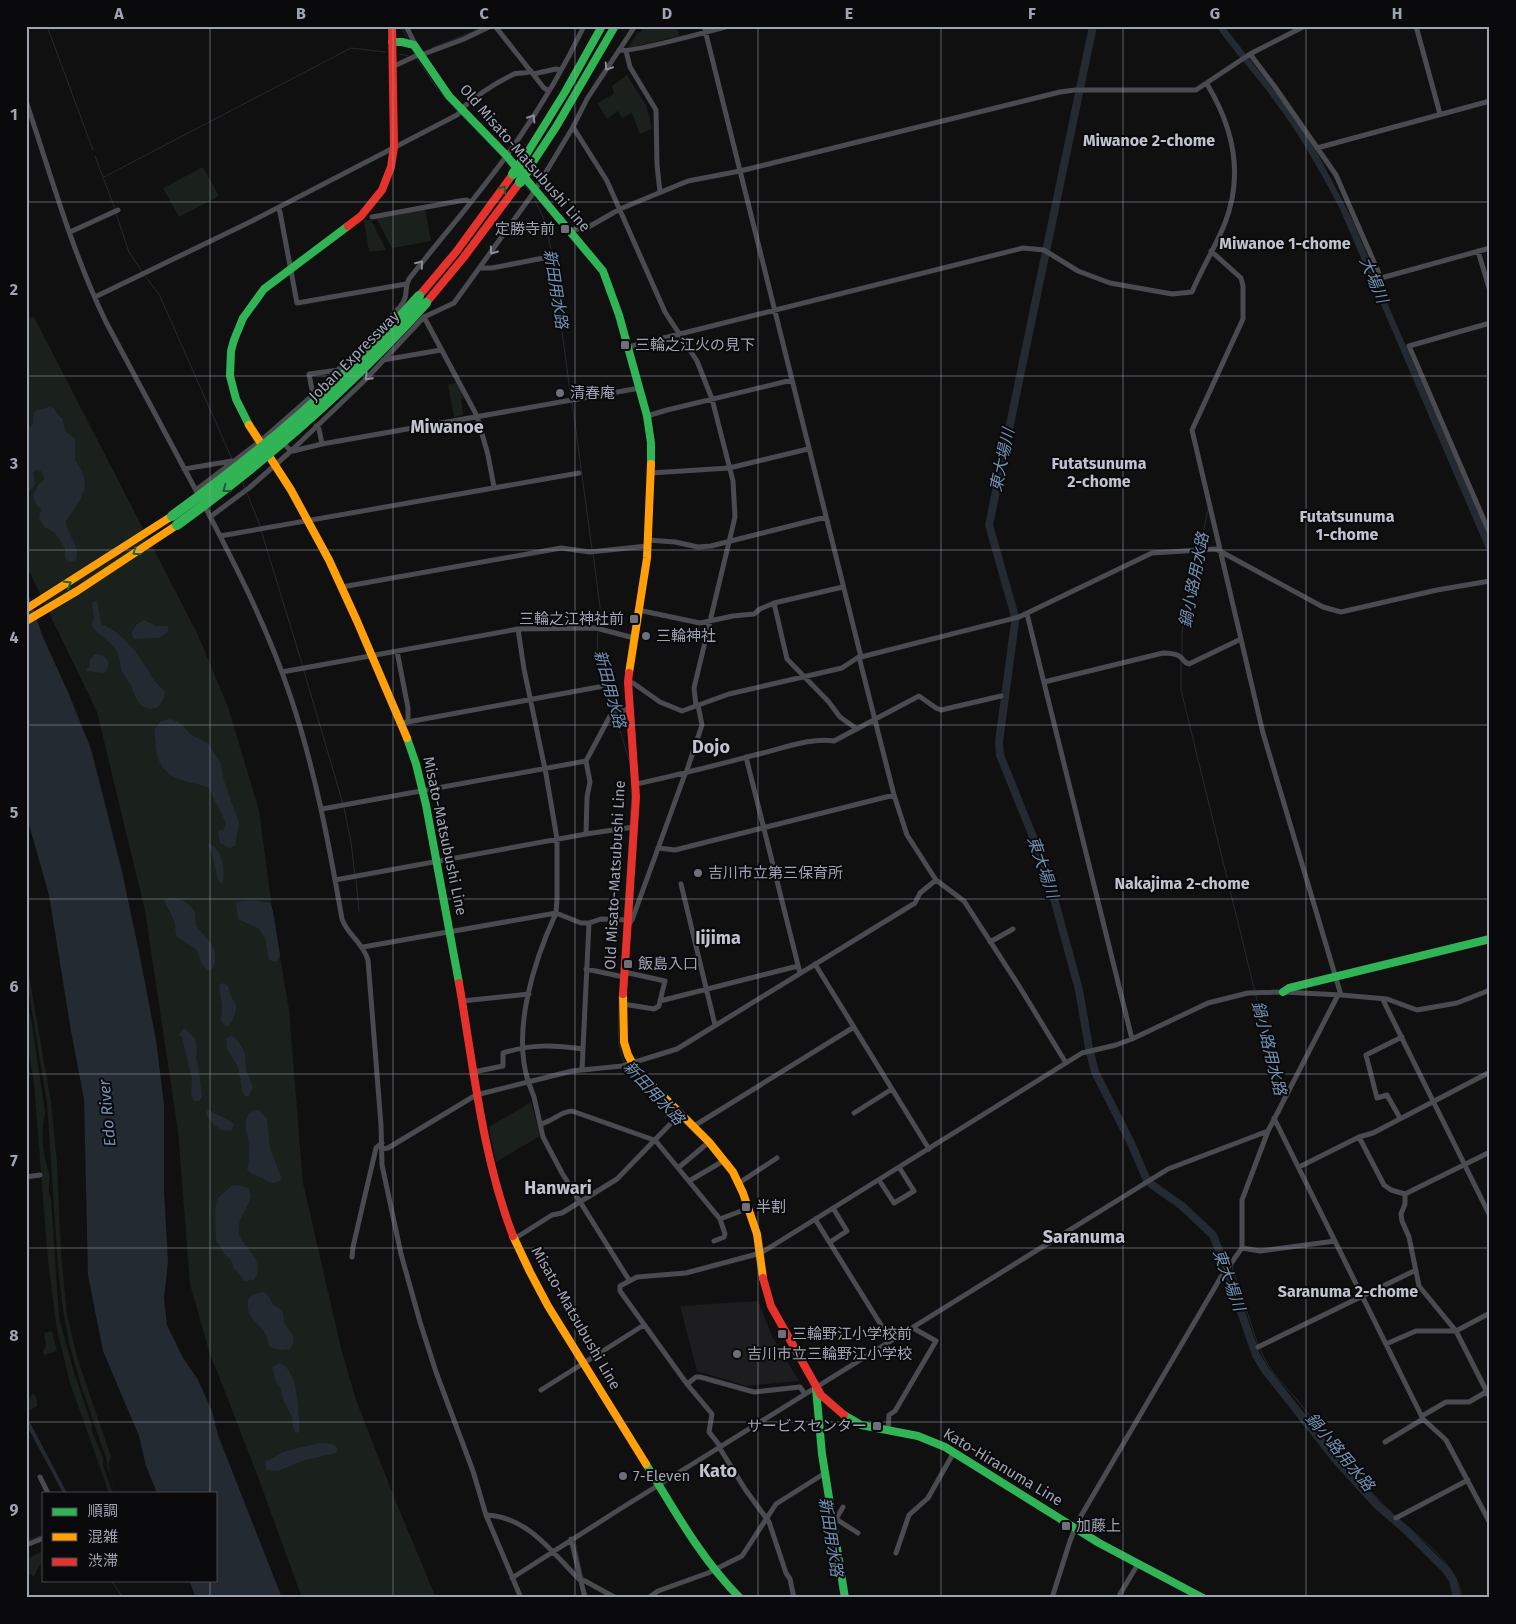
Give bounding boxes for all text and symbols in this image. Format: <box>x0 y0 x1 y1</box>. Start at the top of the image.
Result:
text: A <box>113 4 124 23</box>
text: B <box>296 4 306 23</box>
text: C <box>479 4 489 23</box>
text: D <box>662 4 672 23</box>
text: E <box>845 4 853 23</box>
text: F <box>1028 4 1036 23</box>
text: G <box>1210 4 1220 23</box>
text: H <box>1392 4 1402 23</box>
one-way arrow <box>605 62 614 71</box>
street label: Old Misato-Matsubushi Line <box>456 80 594 236</box>
text: 1 <box>10 105 18 124</box>
one-way arrow <box>526 114 535 124</box>
district label: Miwanoe 2-chome <box>1083 131 1215 150</box>
one-way arrow <box>497 185 506 195</box>
place label: 定勝寺前 <box>495 220 555 238</box>
marker: 定勝寺前 <box>559 223 571 235</box>
district label: Miwanoe 1-chome <box>1219 234 1351 253</box>
one-way arrow <box>490 245 499 255</box>
water label: 新田用水路 <box>540 248 572 332</box>
water label: 大場川 <box>1356 254 1393 308</box>
one-way arrow <box>415 261 423 270</box>
text: 2 <box>10 280 18 299</box>
street label: Joban Expressway <box>305 307 403 405</box>
place label: 三輪之江火の見下 <box>635 336 755 354</box>
marker: 三輪之江火の見下 <box>619 339 631 351</box>
one-way arrow <box>364 371 373 380</box>
place label: 清春庵 <box>570 384 615 402</box>
marker: 清春庵 <box>554 387 566 399</box>
district label: Miwanoe <box>410 416 484 438</box>
water label: 東大場川 <box>986 425 1018 493</box>
text: 3 <box>9 454 18 473</box>
district label: Futatsunuma 2-chome <box>1052 454 1147 491</box>
one-way arrow <box>222 484 231 493</box>
district label: Futatsunuma 1-chome <box>1300 507 1395 544</box>
water label: 鍋小路用水路 <box>1176 529 1213 629</box>
one-way arrow <box>132 546 142 555</box>
one-way arrow <box>62 580 71 590</box>
place label: 三輪之江神社前 <box>519 610 624 628</box>
marker: 三輪之江神社前 <box>628 613 640 625</box>
place label: 三輪神社 <box>656 627 716 645</box>
text: 4 <box>9 628 19 647</box>
marker: 三輪神社 <box>640 630 652 642</box>
water label: 新田用水路 <box>590 648 630 732</box>
district label: Dojo <box>692 736 730 758</box>
street label: Misato-Matsubushi Line <box>419 755 471 917</box>
street label: Old Misato-Matsubushi Line <box>601 780 629 970</box>
text: 5 <box>10 803 19 822</box>
water label: 東大場川 <box>1024 834 1063 902</box>
place label: 吉川市立第三保育所 <box>708 864 843 882</box>
marker: 吉川市立第三保育所 <box>692 867 704 879</box>
district label: Nakajima 2-chome <box>1114 874 1250 893</box>
district label: Iijima <box>695 927 741 949</box>
place label: 飯島入口 <box>638 955 698 973</box>
marker: 飯島入口 <box>622 958 634 970</box>
text: 6 <box>9 977 19 996</box>
water label: 鍋小路用水路 <box>1248 999 1290 1099</box>
water label: 新田用水路 <box>620 1057 690 1130</box>
water label: Edo River <box>95 1078 119 1147</box>
text: 7 <box>10 1151 18 1170</box>
district label: Hanwari <box>524 1177 592 1199</box>
place label: 半割 <box>756 1198 786 1216</box>
marker: 半割 <box>740 1201 752 1213</box>
district label: Saranuma <box>1043 1226 1125 1248</box>
street label: Misato-Matsubushi Line <box>528 1243 624 1393</box>
water label: 東大場川 <box>1209 1247 1250 1315</box>
district label: Saranuma 2-chome <box>1278 1282 1418 1301</box>
place label: 三輪野江小学校前 <box>792 1325 912 1343</box>
text: 8 <box>9 1326 19 1345</box>
marker: 三輪野江小学校前 <box>776 1328 788 1340</box>
place label: 吉川市立三輪野江小学校 <box>747 1345 912 1363</box>
marker: 吉川市立三輪野江小学校 <box>731 1348 743 1360</box>
water label: 鍋小路用水路 <box>1302 1409 1379 1496</box>
place label: サービスセンター <box>747 1417 867 1435</box>
marker: サービスセンター <box>871 1420 883 1432</box>
street label: Kato-Hiranuma Line <box>940 1424 1066 1510</box>
district label: Kato <box>699 1460 737 1482</box>
place label: 7-Eleven <box>633 1467 690 1485</box>
marker: 7-Eleven <box>617 1470 629 1482</box>
legend <box>42 1492 218 1582</box>
water label: 新田用水路 <box>815 1496 847 1580</box>
text: 9 <box>10 1500 19 1519</box>
text: 順調 <box>88 1502 118 1520</box>
place label: 加藤上 <box>1076 1517 1121 1535</box>
marker: 加藤上 <box>1060 1520 1072 1532</box>
text: 混雑 <box>88 1528 118 1546</box>
text: 渋滞 <box>88 1552 118 1570</box>

